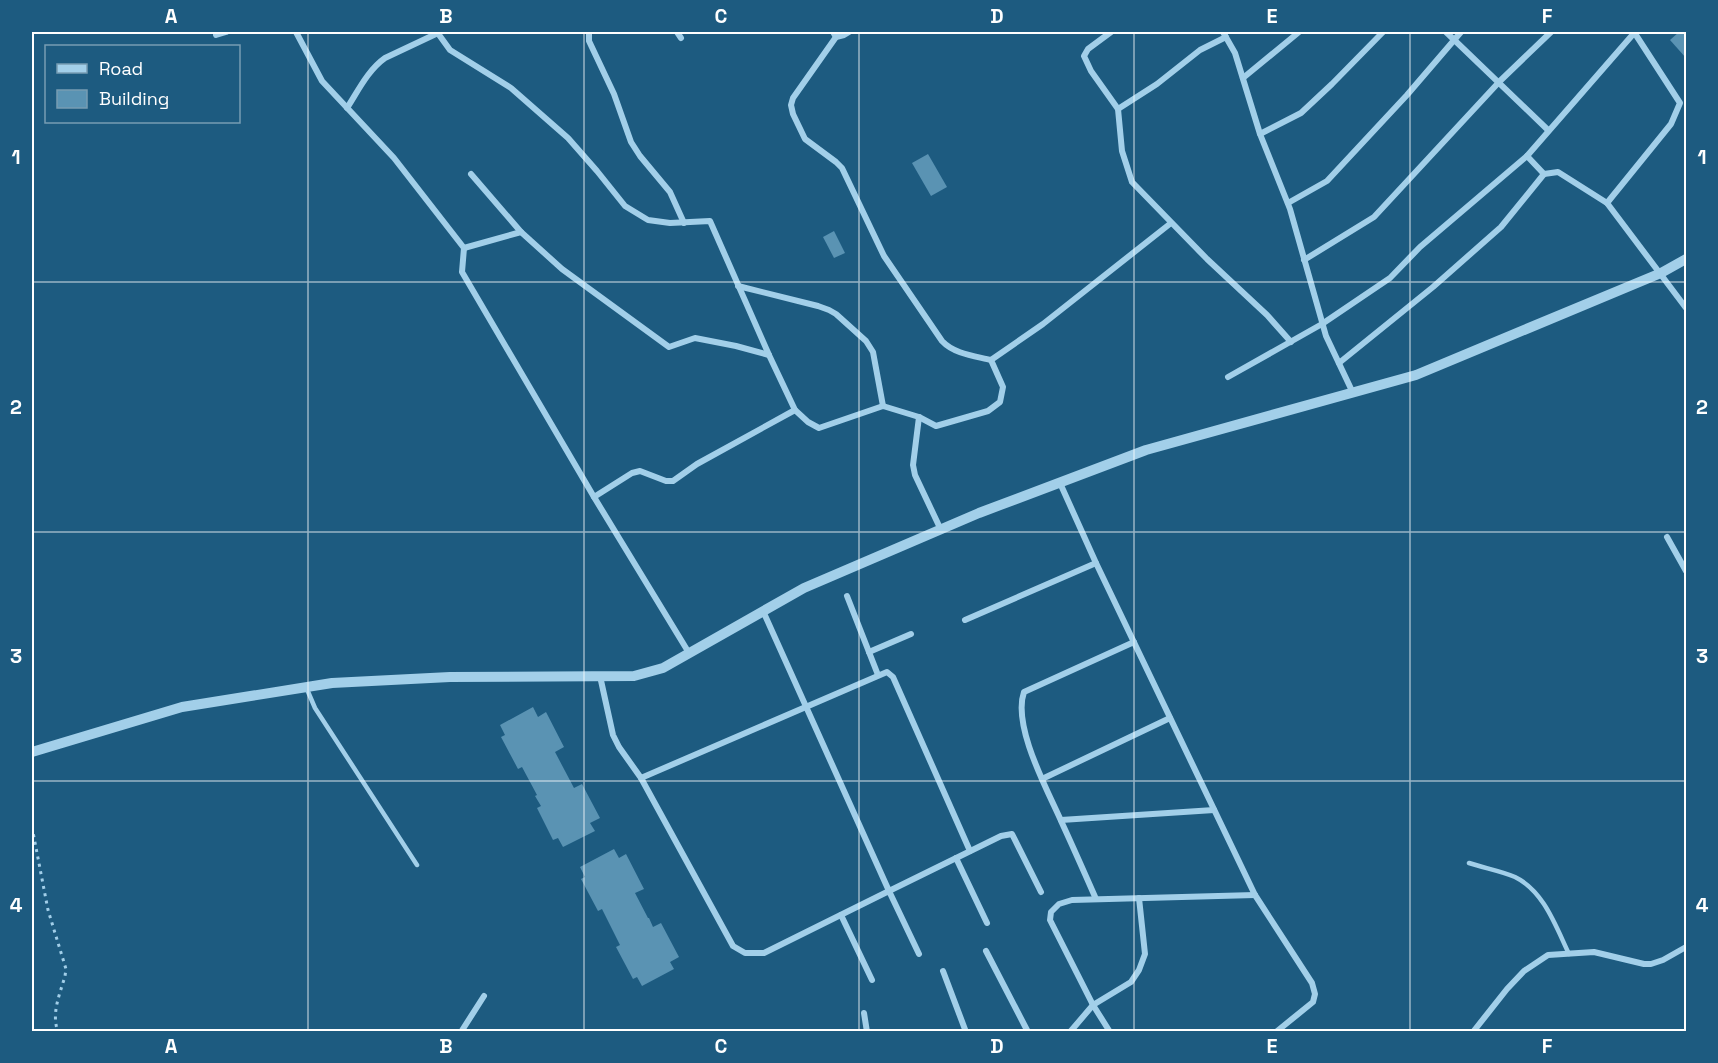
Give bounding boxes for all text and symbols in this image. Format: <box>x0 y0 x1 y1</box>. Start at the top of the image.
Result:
text: A <box>165 3 178 29</box>
text: B <box>439 3 453 29</box>
text: C <box>715 3 728 29</box>
text: D <box>990 3 1004 29</box>
text: E <box>1266 3 1278 29</box>
text: F <box>1542 3 1553 29</box>
legend <box>45 45 240 123</box>
text: Road <box>99 57 143 80</box>
text: Building <box>99 87 169 110</box>
text: 1 <box>11 144 21 170</box>
text: 1 <box>1697 144 1707 170</box>
text: 2 <box>10 394 22 420</box>
text: 2 <box>1696 394 1708 420</box>
text: 3 <box>10 643 22 669</box>
text: 3 <box>1696 643 1708 669</box>
text: 4 <box>10 892 23 918</box>
text: 4 <box>1696 892 1709 918</box>
text: A <box>165 1033 178 1059</box>
text: B <box>439 1033 453 1059</box>
text: C <box>715 1033 728 1059</box>
text: D <box>990 1033 1004 1059</box>
text: E <box>1266 1033 1278 1059</box>
text: F <box>1542 1033 1553 1059</box>

